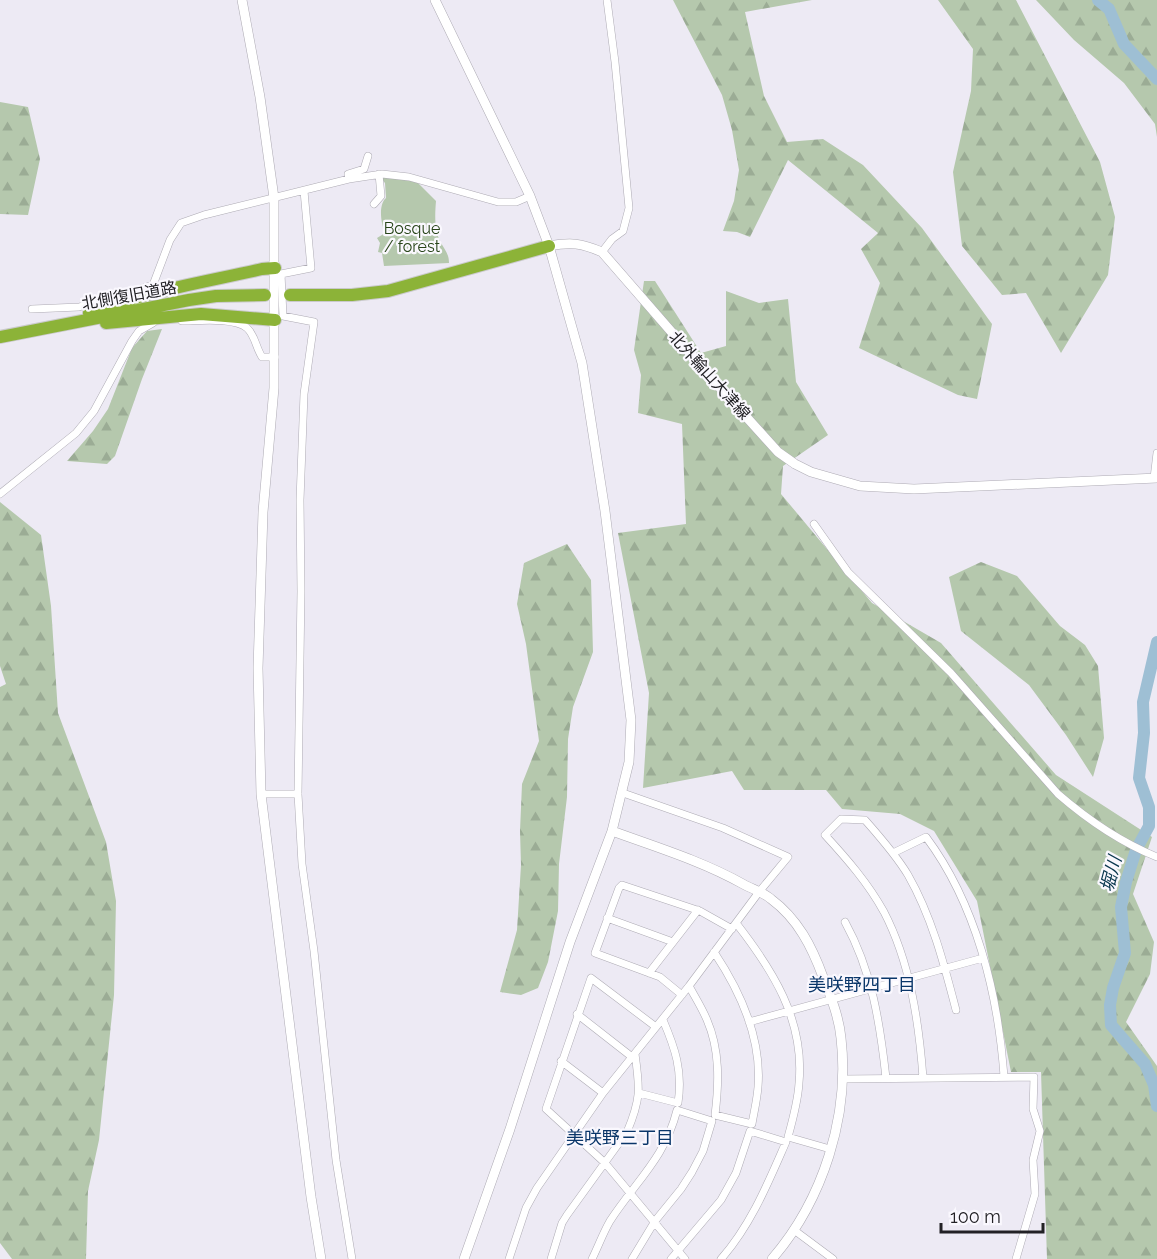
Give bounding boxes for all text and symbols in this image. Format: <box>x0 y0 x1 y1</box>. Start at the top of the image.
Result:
park label: Bosque / forest <box>384 219 441 256</box>
street label: 北側復旧道路 <box>80 278 178 313</box>
street label: 北外輪山大津線 <box>665 327 754 423</box>
water label: 堀川 <box>1096 852 1126 894</box>
district label: 美咲野四丁目 <box>808 974 916 995</box>
district label: 美咲野三丁目 <box>566 1127 674 1148</box>
scale bar <box>941 1196 1043 1234</box>
text: 100 m <box>950 1206 1001 1227</box>

